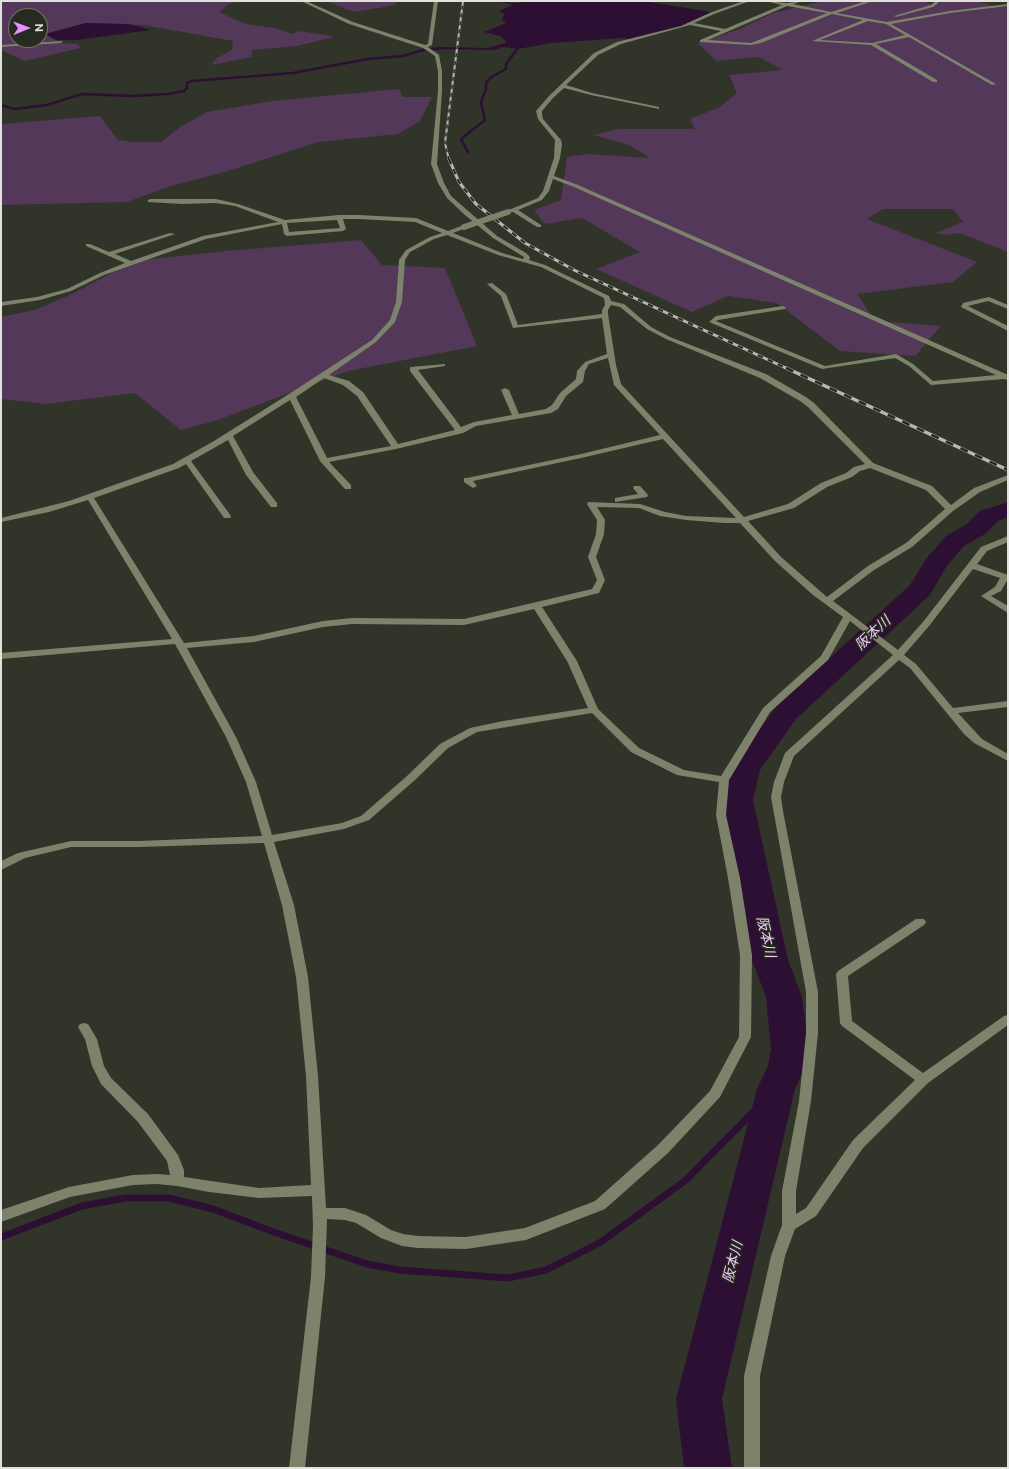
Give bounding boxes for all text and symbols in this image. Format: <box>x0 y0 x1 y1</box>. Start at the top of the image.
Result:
north arrow <box>8 8 48 48</box>
text: N <box>33 23 45 32</box>
water label: 阪本川 <box>852 613 894 653</box>
water label: 阪本川 <box>753 915 779 959</box>
water label: 阪本川 <box>720 1240 746 1284</box>

